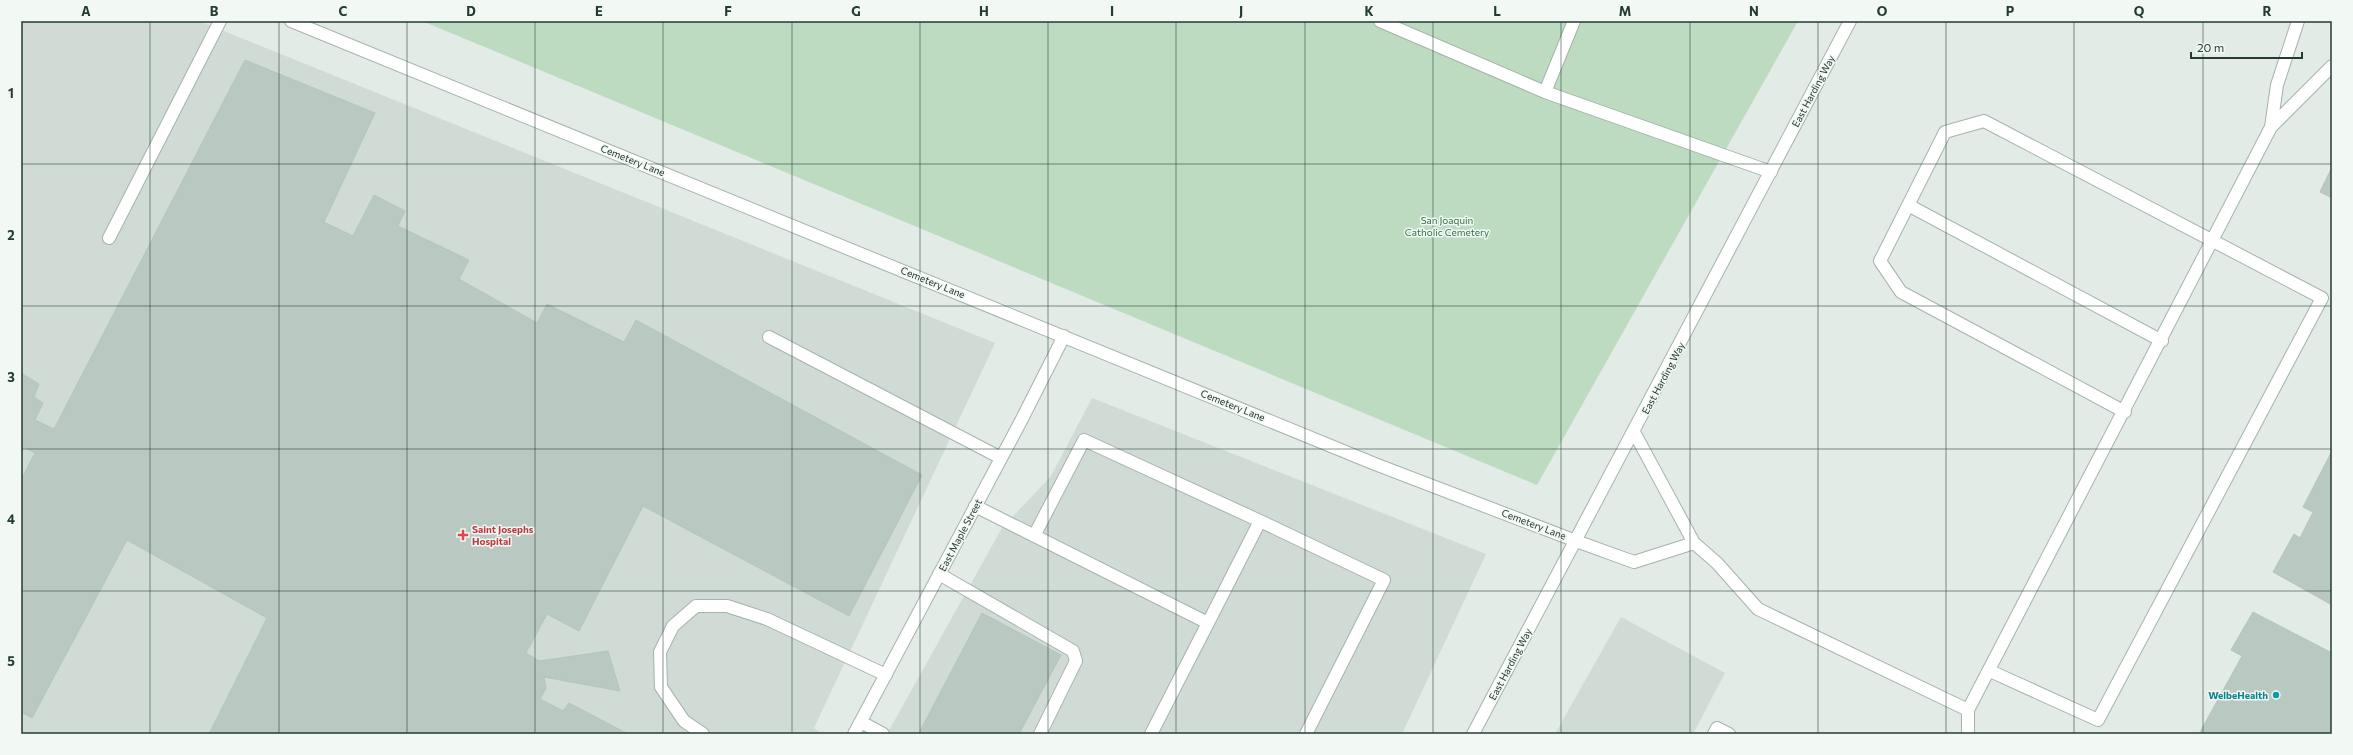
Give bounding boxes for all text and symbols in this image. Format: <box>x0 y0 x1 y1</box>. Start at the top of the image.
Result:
text: A <box>81 3 91 19</box>
text: B <box>210 3 219 19</box>
text: C <box>339 3 348 19</box>
text: D <box>466 3 476 19</box>
text: E <box>595 3 603 19</box>
text: F <box>724 3 732 19</box>
text: G <box>851 3 861 19</box>
text: H <box>979 3 989 19</box>
text: I <box>1110 3 1114 19</box>
text: J <box>1239 3 1243 19</box>
text: K <box>1364 3 1374 19</box>
text: L <box>1493 3 1501 19</box>
text: M <box>1619 3 1631 19</box>
text: N <box>1749 3 1759 19</box>
text: O <box>1877 3 1888 19</box>
text: P <box>2006 3 2015 19</box>
text: Q <box>2134 3 2145 19</box>
text: R <box>2263 3 2272 19</box>
scale bar <box>2191 34 2302 60</box>
text: 20 m <box>2197 40 2224 54</box>
street label: East Harding Way <box>1789 53 1837 129</box>
text: 1 <box>8 85 14 101</box>
street label: Cemetery Lane <box>599 142 667 178</box>
park label: San Joaquin Catholic Cemetery <box>1405 214 1489 238</box>
text: 2 <box>7 227 15 243</box>
street label: Cemetery Lane <box>899 264 967 300</box>
street label: East Harding Way <box>1639 340 1687 416</box>
text: 3 <box>7 369 15 385</box>
street label: Cemetery Lane <box>1199 387 1267 423</box>
street label: East Maple Street <box>936 497 984 573</box>
street label: Cemetery Lane <box>1500 506 1568 542</box>
text: 4 <box>7 511 15 527</box>
place label: Saint Josephs Hospital <box>472 523 534 547</box>
marker: Saint Josephs Hospital <box>457 529 469 541</box>
street label: East Harding Way <box>1486 626 1534 702</box>
text: 5 <box>7 653 15 669</box>
place label: WelbeHealth <box>2208 689 2268 701</box>
marker: WelbeHealth <box>2271 690 2281 700</box>

